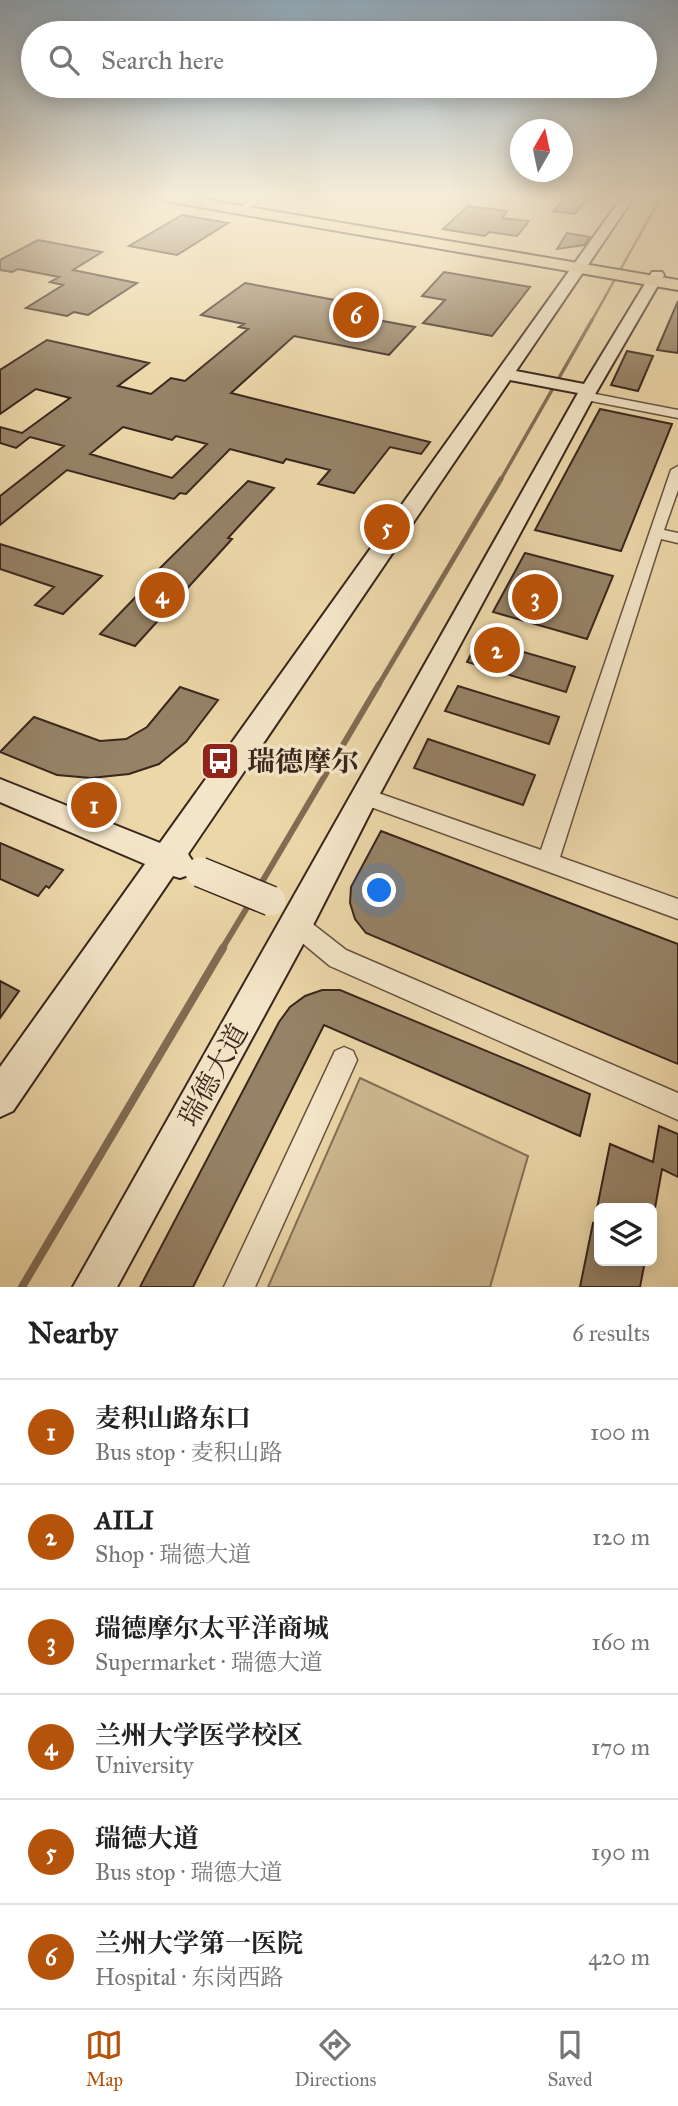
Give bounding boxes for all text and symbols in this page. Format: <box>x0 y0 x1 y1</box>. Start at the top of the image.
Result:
search box <box>21 21 657 98</box>
icon: search <box>45 41 83 79</box>
text: Search here <box>101 44 224 76</box>
north arrow <box>510 119 573 182</box>
pin: 6 <box>333 289 379 341</box>
pin: 5 <box>364 501 410 553</box>
pin: 4 <box>139 569 185 621</box>
pin: 3 <box>512 571 558 623</box>
pin: 2 <box>474 624 520 676</box>
bus stop icon: 瑞德摩尔 <box>199 740 241 782</box>
place label: 瑞德摩尔 <box>247 744 359 779</box>
pin: 1 <box>71 779 117 831</box>
your location <box>362 873 396 907</box>
street label: 瑞德大道 <box>171 1018 255 1132</box>
map controls <box>594 1203 657 1266</box>
button: layers <box>594 1203 657 1266</box>
text: Nearby <box>28 1315 118 1351</box>
text: 6 results <box>572 1319 650 1347</box>
text: 麦积山路东口 <box>95 1402 251 1434</box>
text: 1 <box>46 1418 56 1446</box>
text: 100 m <box>590 1418 650 1446</box>
text: Bus stop · 麦积山路 <box>95 1438 283 1466</box>
text: AILI <box>95 1504 154 1536</box>
text: 2 <box>45 1523 57 1551</box>
text: 120 m <box>592 1523 650 1551</box>
text: Shop · 瑞德大道 <box>95 1540 251 1568</box>
text: 瑞德摩尔太平洋商城 <box>95 1612 329 1644</box>
text: 3 <box>46 1628 56 1656</box>
text: 160 m <box>592 1628 650 1656</box>
text: Supermarket · 瑞德大道 <box>95 1648 323 1676</box>
text: 兰州大学医学校区 <box>95 1719 303 1751</box>
text: 4 <box>45 1733 57 1761</box>
text: 170 m <box>591 1733 650 1761</box>
text: University <box>95 1751 194 1779</box>
text: 瑞德大道 <box>95 1822 199 1854</box>
text: 5 <box>46 1838 56 1866</box>
text: 190 m <box>591 1838 650 1866</box>
text: Bus stop · 瑞德大道 <box>95 1858 283 1886</box>
text: 兰州大学第一医院 <box>95 1927 303 1959</box>
text: 6 <box>45 1943 57 1971</box>
text: 420 m <box>588 1943 650 1971</box>
text: Hospital · 东岗西路 <box>95 1963 284 1991</box>
tab: Map <box>85 2026 123 2091</box>
tab: Directions <box>294 2026 376 2091</box>
tab: Saved <box>547 2026 593 2091</box>

